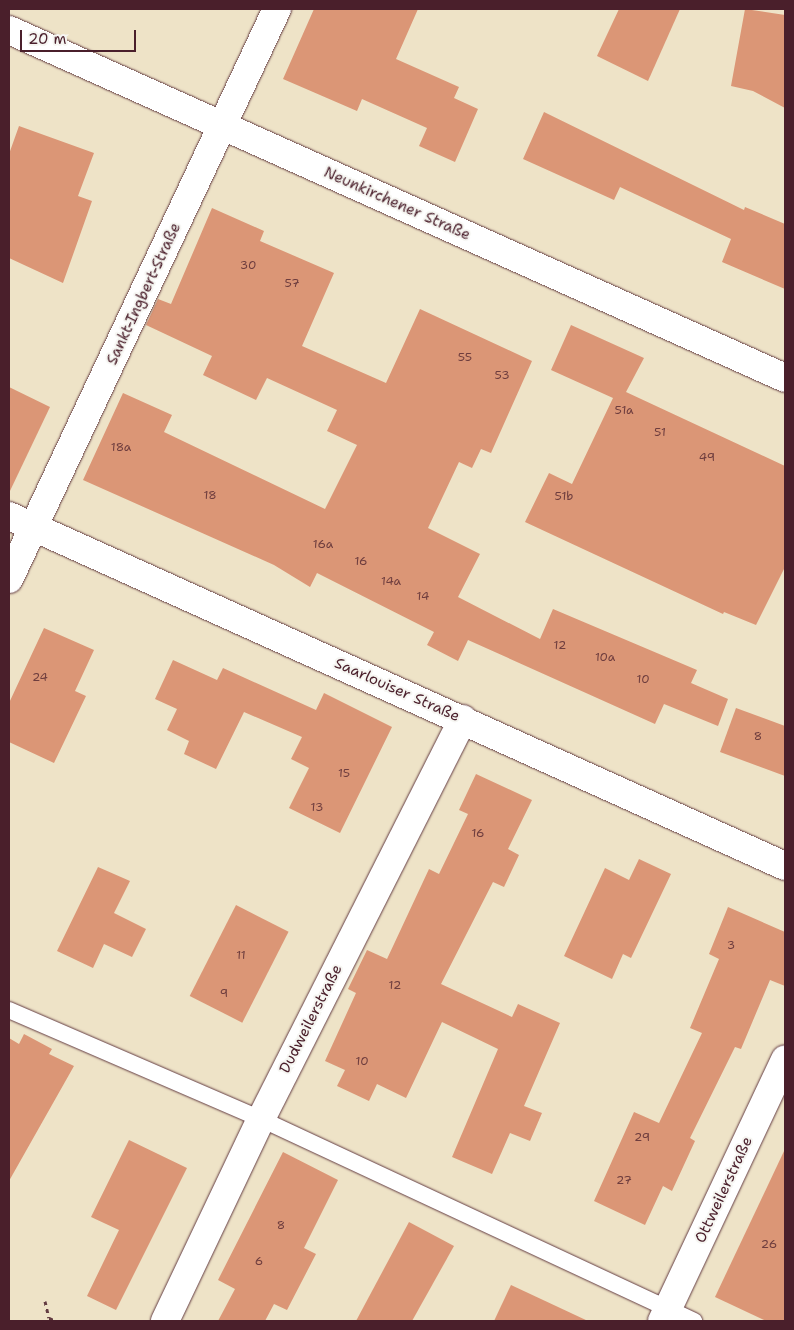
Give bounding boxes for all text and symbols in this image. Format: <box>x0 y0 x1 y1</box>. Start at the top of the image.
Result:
scale bar <box>22 20 139 52</box>
text: 20 m <box>28 29 67 49</box>
street label: Neunkirchener Straße <box>321 164 473 244</box>
street label: Sankt-Ingbert-Straße <box>103 220 185 368</box>
house number: 30 <box>240 259 256 273</box>
house number: 57 <box>284 277 300 291</box>
house number: 55 <box>458 351 472 365</box>
house number: 53 <box>494 369 510 383</box>
house number: 51a <box>615 404 633 418</box>
house number: 51 <box>654 426 666 440</box>
house number: 18a <box>111 441 131 455</box>
house number: 49 <box>699 451 715 465</box>
house number: 18 <box>203 489 217 503</box>
house number: 51b <box>555 490 573 504</box>
house number: 16a <box>313 538 333 552</box>
house number: 16 <box>354 555 368 569</box>
house number: 14a <box>381 575 401 589</box>
house number: 14 <box>417 590 429 604</box>
house number: 12 <box>554 639 566 653</box>
house number: 10a <box>595 651 615 665</box>
street label: Saarlouiser Straße <box>332 654 462 726</box>
house number: 24 <box>32 671 48 685</box>
house number: 10 <box>636 673 650 687</box>
house number: 8 <box>754 730 762 744</box>
house number: 15 <box>338 767 350 781</box>
house number: 13 <box>311 801 323 815</box>
house number: 16 <box>471 827 485 841</box>
house number: 3 <box>727 939 735 953</box>
house number: 11 <box>236 949 246 963</box>
street label: Dudweilerstraße <box>276 962 346 1076</box>
house number: 12 <box>389 979 401 993</box>
house number: 9 <box>220 987 228 1001</box>
house number: 10 <box>355 1055 369 1069</box>
house number: 29 <box>634 1131 650 1145</box>
street label: Ottweilerstraße <box>692 1134 756 1246</box>
house number: 27 <box>616 1174 632 1188</box>
house number: 8 <box>277 1219 285 1233</box>
house number: 26 <box>761 1238 777 1252</box>
house number: 6 <box>255 1255 263 1269</box>

